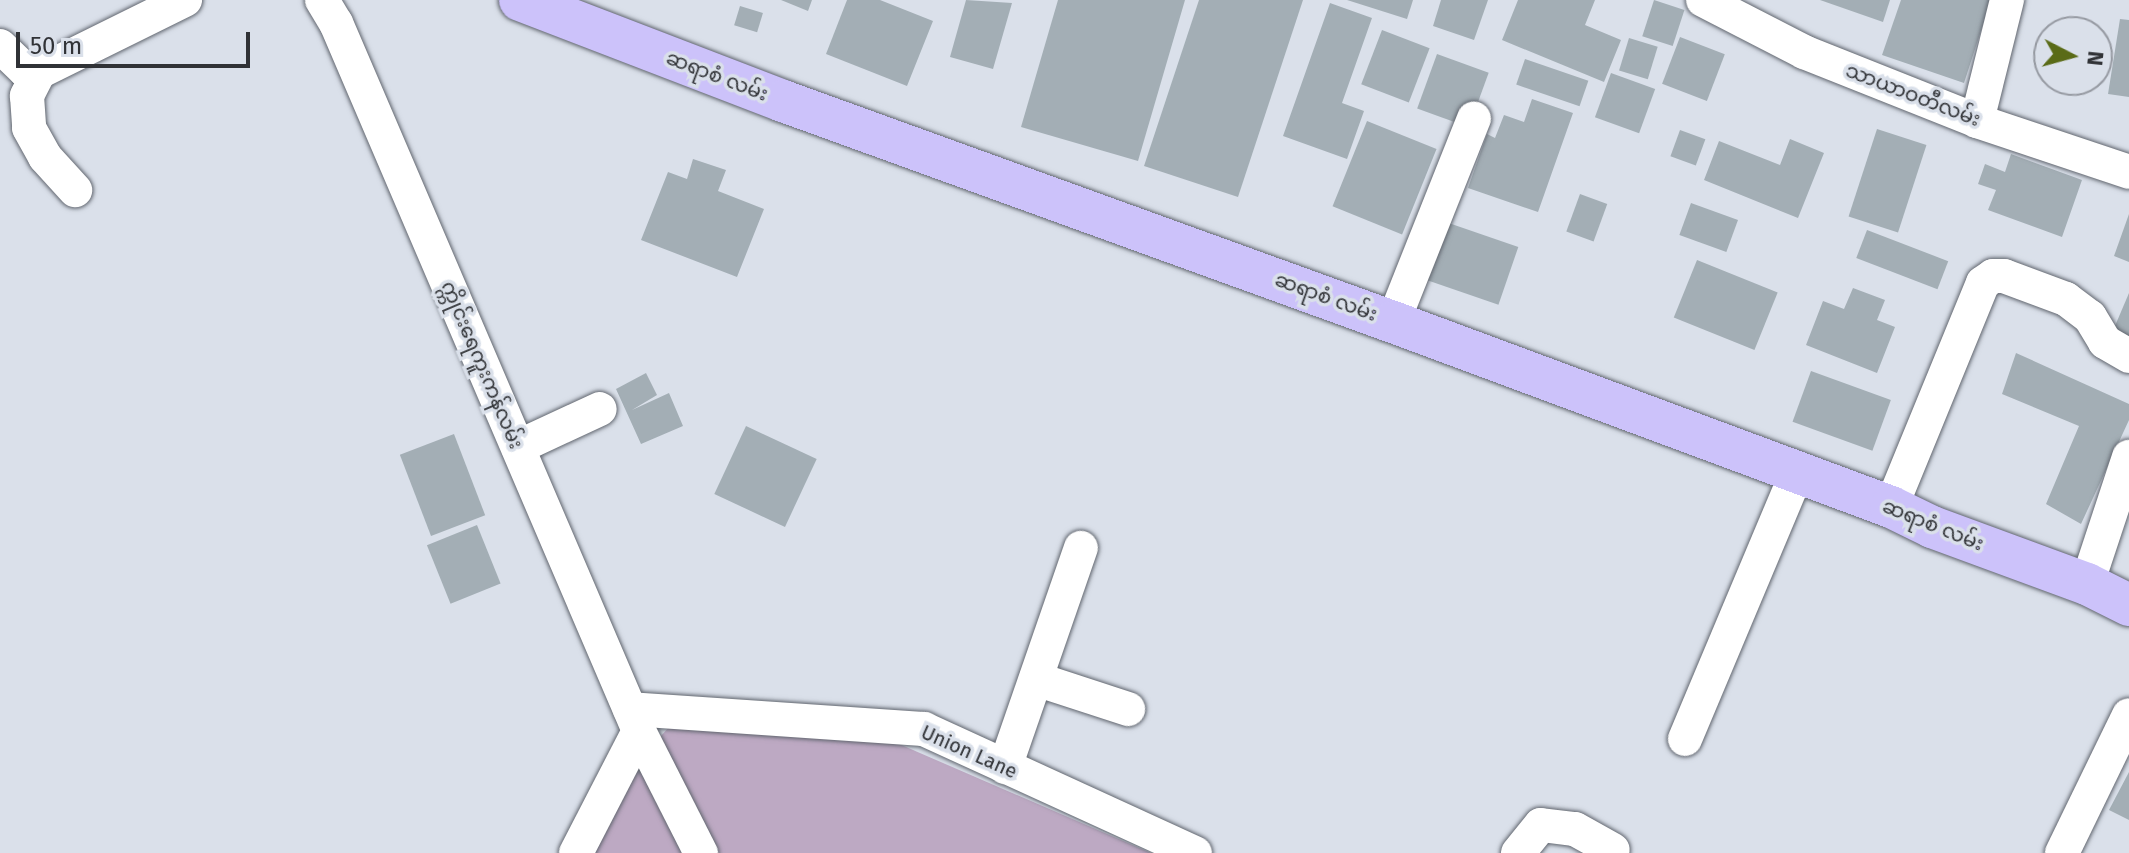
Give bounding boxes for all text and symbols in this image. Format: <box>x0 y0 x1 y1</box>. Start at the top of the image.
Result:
scale bar <box>20 16 254 66</box>
north arrow <box>2033 16 2113 96</box>
text: 50 m <box>30 32 82 60</box>
street label: ဆရာစံ လမ်း <box>663 46 771 106</box>
text: N <box>2081 50 2110 67</box>
street label: သာယာဝတီလမ်း <box>1842 58 1984 132</box>
street label: ဆရာစံ လမ်း <box>1272 267 1380 327</box>
street label: က္ကိုင်းရေကူးကန်လမ်း <box>436 277 528 453</box>
street label: ဆရာစံ လမ်း <box>1879 494 1987 556</box>
street label: Union Lane <box>917 720 1021 784</box>

